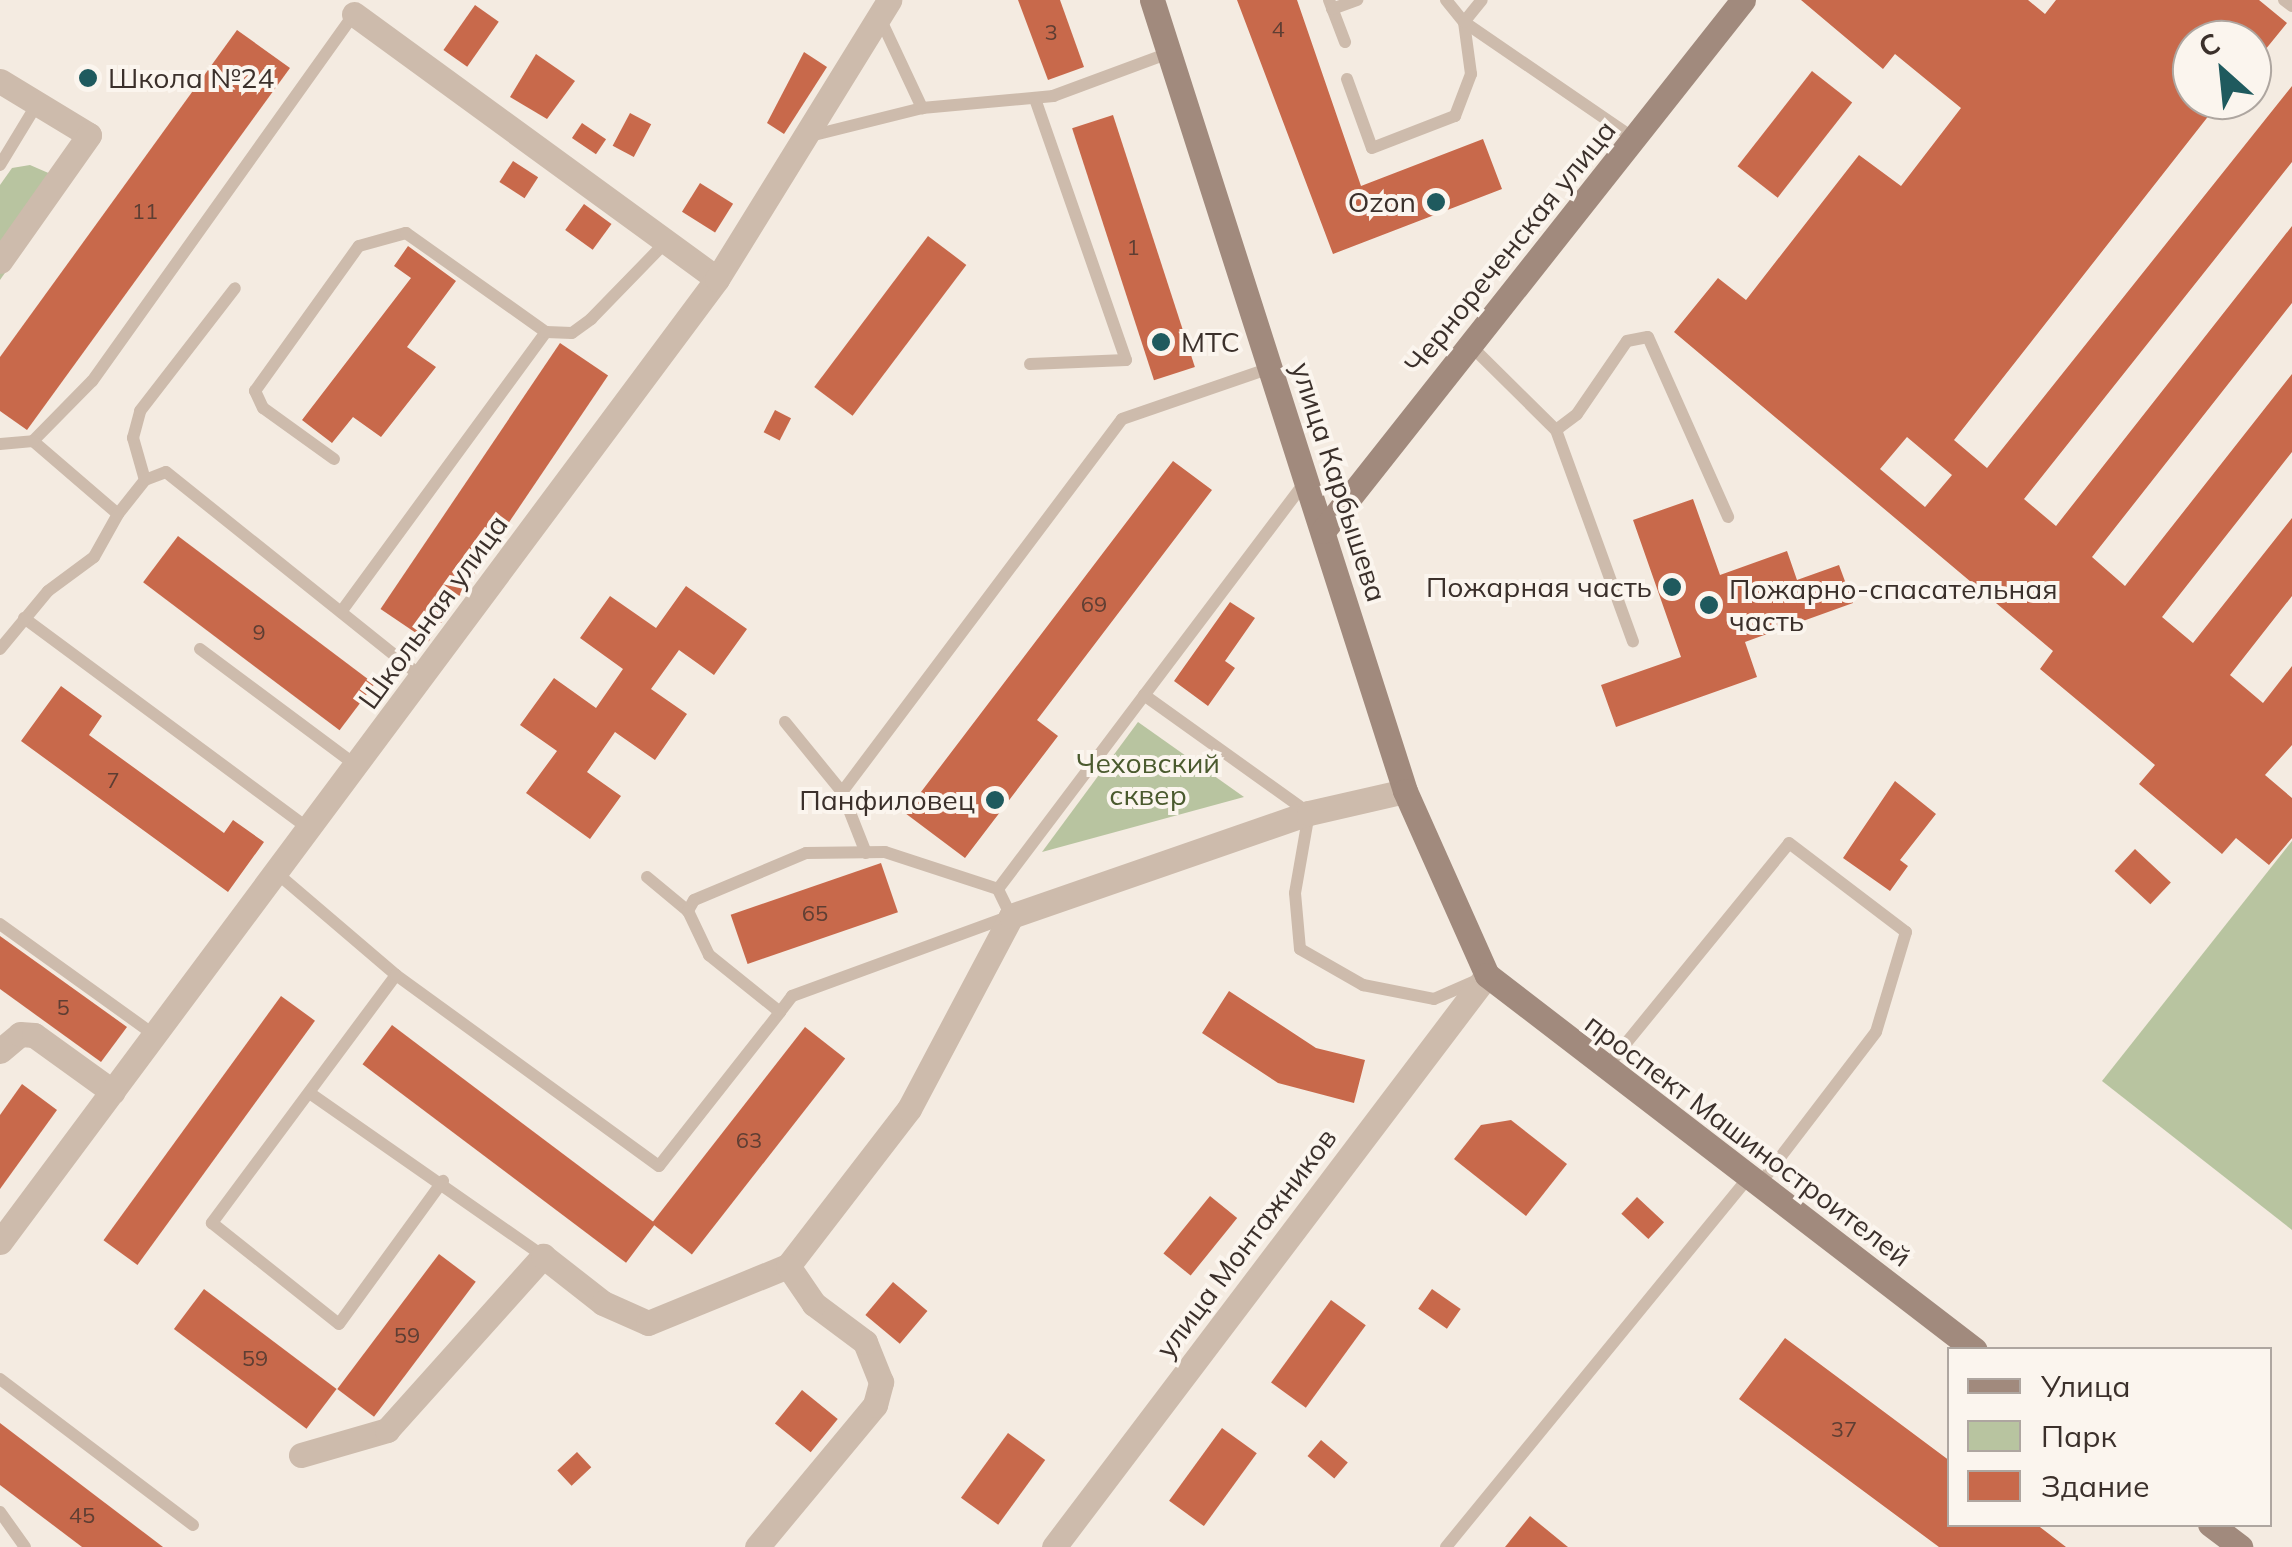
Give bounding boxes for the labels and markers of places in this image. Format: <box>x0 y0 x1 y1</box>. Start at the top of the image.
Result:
place label: Школа №24 <box>108 61 274 95</box>
marker: Школа №24 <box>77 67 99 89</box>
place label: Ozon <box>1348 185 1416 219</box>
marker: Ozon <box>1425 191 1447 213</box>
place label: МТС <box>1181 325 1240 359</box>
marker: МТС <box>1150 331 1172 353</box>
place label: Пожарная часть <box>1426 570 1652 604</box>
place label: Пожарно-спасательная часть <box>1729 572 2058 638</box>
marker: Пожарная часть <box>1661 576 1683 598</box>
marker: Пожарно-спасательная часть <box>1698 594 1720 616</box>
place label: Панфиловец <box>799 783 975 817</box>
marker: Панфиловец <box>984 789 1006 811</box>

